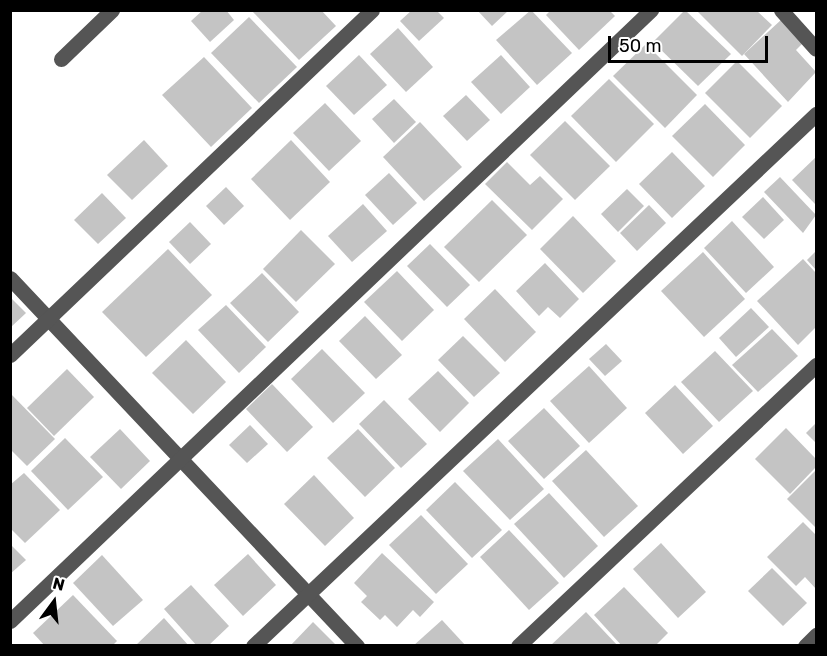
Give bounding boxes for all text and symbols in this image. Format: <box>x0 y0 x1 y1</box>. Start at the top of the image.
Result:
scale bar <box>611 24 772 62</box>
text: 50 m <box>619 35 662 57</box>
north arrow <box>24 572 84 632</box>
text: N <box>51 573 67 595</box>

